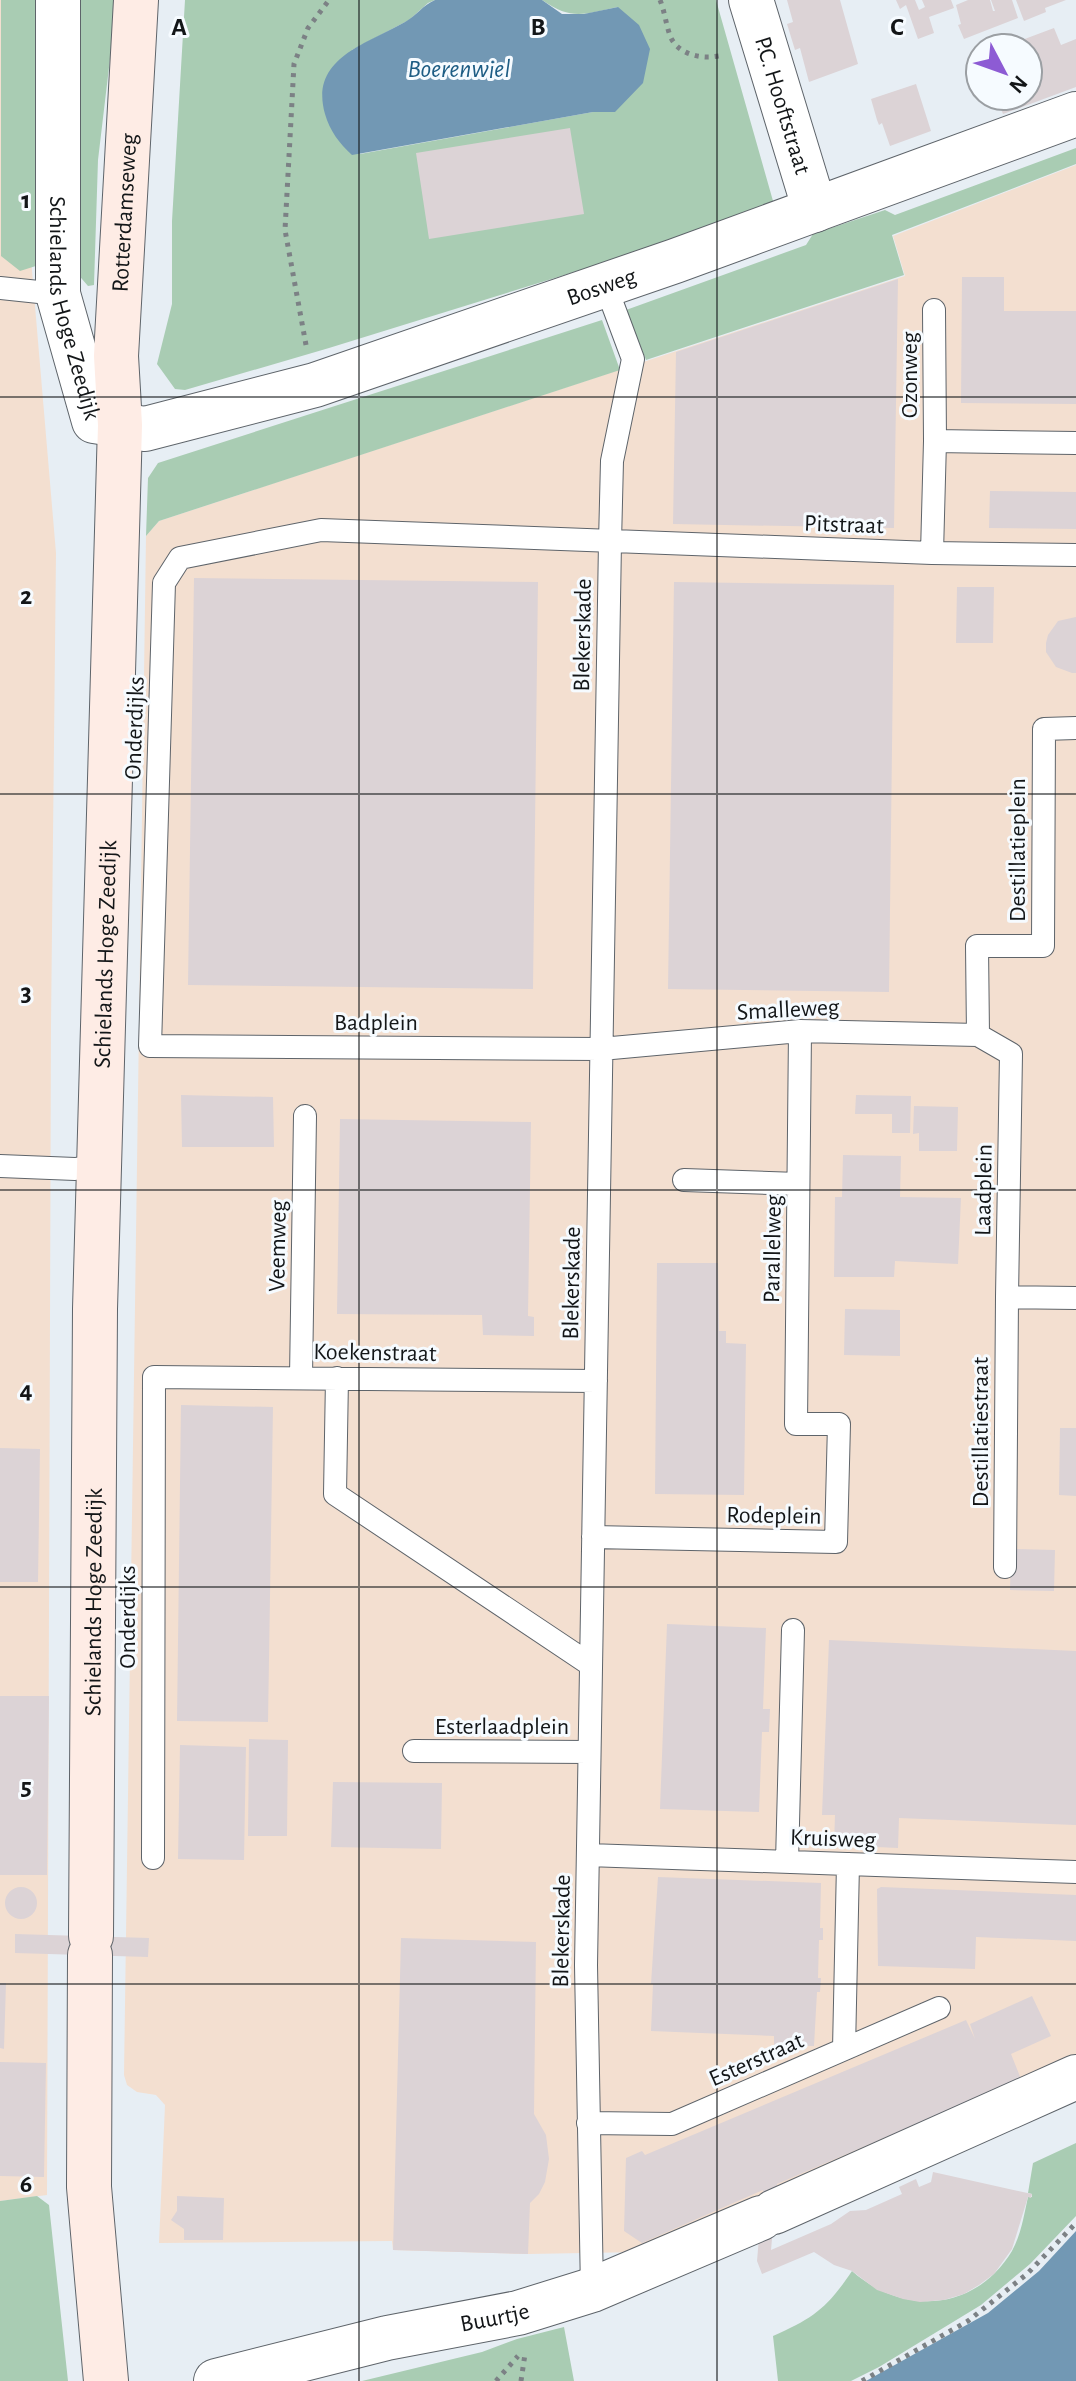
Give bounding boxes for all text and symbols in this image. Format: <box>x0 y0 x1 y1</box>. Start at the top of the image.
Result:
text: A <box>171 14 187 40</box>
text: B <box>530 14 546 40</box>
text: C <box>890 14 904 40</box>
north arrow <box>964 32 1044 112</box>
street label: P.C. Hooftstraat <box>750 34 814 178</box>
water label: Boerenwiel <box>407 56 511 82</box>
text: N <box>1005 71 1032 97</box>
street label: Rotterdamseweg <box>109 132 142 293</box>
text: 1 <box>21 187 31 213</box>
street label: Schielands Hoge Zeedijk <box>45 196 104 423</box>
street label: Bosweg <box>564 264 640 310</box>
street label: Ozonweg <box>898 331 922 418</box>
street label: Pitstraat <box>804 512 885 538</box>
street label: Blekerskade <box>570 578 596 692</box>
text: 2 <box>20 583 32 609</box>
street label: Onderdijks <box>121 676 149 780</box>
street label: Destillatieplein <box>1006 778 1030 922</box>
street label: Schielands Hoge Zeedijk <box>91 840 121 1069</box>
text: 3 <box>20 980 32 1006</box>
street label: Smalleweg <box>736 995 840 1025</box>
street label: Badplein <box>334 1011 418 1035</box>
street label: Laadplein <box>971 1144 997 1236</box>
street label: Parallelweg <box>760 1194 786 1303</box>
street label: Veemweg <box>265 1200 291 1292</box>
street label: Blekerskade <box>559 1226 585 1340</box>
street label: Koekenstraat <box>313 1340 437 1366</box>
street label: Destillatiestraat <box>969 1357 993 1507</box>
text: 4 <box>19 1377 33 1403</box>
street label: Schielands Hoge Zeedijk <box>81 1488 107 1716</box>
street label: Rodeplein <box>726 1503 822 1529</box>
street label: Onderdijks <box>116 1565 140 1669</box>
street label: Esterlaadplein <box>435 1715 569 1739</box>
text: 5 <box>20 1774 32 1800</box>
street label: Kruisweg <box>790 1826 877 1853</box>
street label: Blekerskade <box>549 1874 575 1988</box>
street label: Esterstraat <box>706 2028 807 2091</box>
text: 6 <box>20 2171 32 2197</box>
street label: Buurtje <box>458 2299 533 2337</box>

